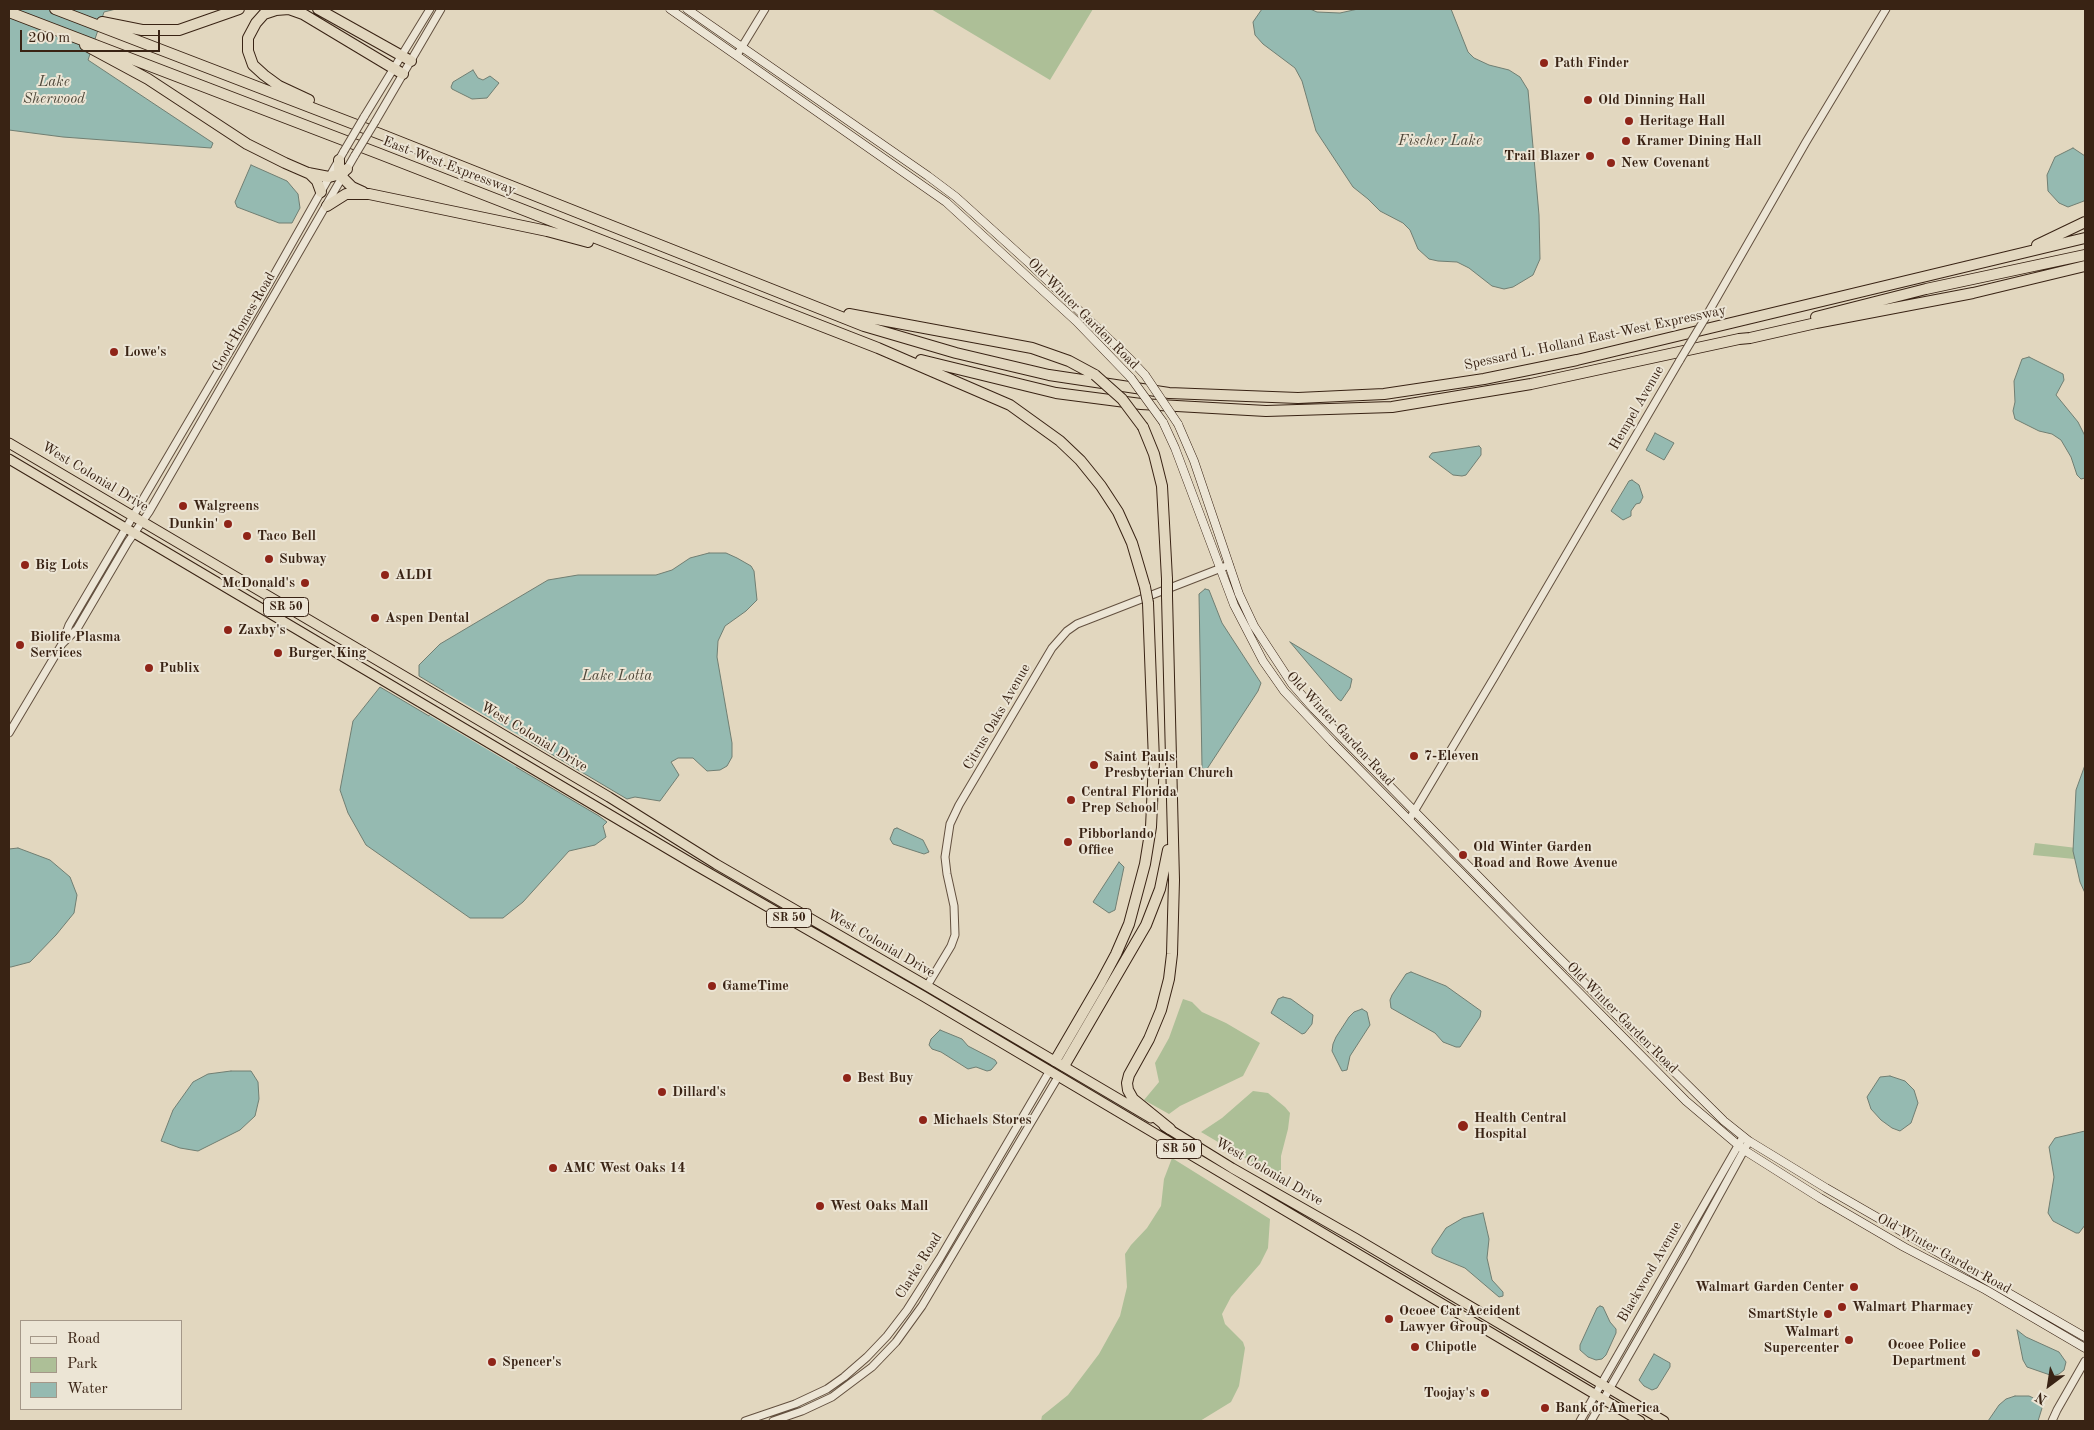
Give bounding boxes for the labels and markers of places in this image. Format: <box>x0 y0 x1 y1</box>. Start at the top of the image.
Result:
place label: Path Finder <box>1554 55 1629 71</box>
marker: Path Finder <box>1538 57 1550 69</box>
place label: Old Dinning Hall <box>1598 92 1705 108</box>
marker: Old Dinning Hall <box>1582 94 1594 106</box>
place label: Heritage Hall <box>1639 113 1725 129</box>
marker: Heritage Hall <box>1623 115 1635 127</box>
place label: Kramer Dining Hall <box>1636 133 1762 149</box>
marker: Kramer Dining Hall <box>1620 135 1632 147</box>
place label: Trail Blazer <box>1504 148 1580 164</box>
marker: Trail Blazer <box>1584 150 1596 162</box>
place label: New Covenant <box>1621 155 1710 171</box>
marker: New Covenant <box>1605 157 1617 169</box>
place label: Lowe's <box>124 344 166 360</box>
marker: Lowe's <box>108 346 120 358</box>
place label: Walgreens <box>193 498 259 514</box>
marker: Walgreens <box>177 500 189 512</box>
place label: Dunkin' <box>168 516 218 532</box>
marker: Dunkin' <box>222 518 234 530</box>
place label: Taco Bell <box>257 528 316 544</box>
marker: Taco Bell <box>241 530 253 542</box>
place label: Subway <box>279 551 327 567</box>
marker: Subway <box>263 553 275 565</box>
place label: Big Lots <box>35 557 88 573</box>
marker: Big Lots <box>19 559 31 571</box>
place label: ALDI <box>395 567 432 583</box>
marker: ALDI <box>379 569 391 581</box>
place label: McDonald's <box>222 575 295 591</box>
marker: McDonald's <box>299 577 311 589</box>
place label: Aspen Dental <box>385 610 469 626</box>
marker: Aspen Dental <box>369 612 381 624</box>
place label: Zaxby's <box>238 622 286 638</box>
marker: Zaxby's <box>222 624 234 636</box>
place label: Biolife Plasma Services <box>30 629 121 662</box>
marker: Biolife Plasma Services <box>14 639 26 651</box>
place label: Burger King <box>288 645 367 661</box>
marker: Burger King <box>272 647 284 659</box>
place label: Publix <box>159 660 200 676</box>
marker: Publix <box>143 662 155 674</box>
place label: 7-Eleven <box>1424 748 1479 764</box>
place label: Saint Pauls Presbyterian Church <box>1104 749 1233 782</box>
marker: 7-Eleven <box>1408 750 1420 762</box>
marker: Saint Pauls Presbyterian Church <box>1088 759 1100 771</box>
place label: Central Florida Prep School <box>1081 784 1177 816</box>
marker: Central Florida Prep School <box>1065 794 1077 806</box>
place label: Pibborlando Office <box>1078 826 1154 859</box>
marker: Pibborlando Office <box>1062 836 1074 848</box>
place label: Old Winter Garden Road and Rowe Avenue <box>1473 839 1618 872</box>
marker: Old Winter Garden Road and Rowe Avenue <box>1457 849 1469 861</box>
place label: GameTime <box>722 978 789 994</box>
marker: GameTime <box>706 980 718 992</box>
place label: Best Buy <box>857 1070 914 1086</box>
marker: Best Buy <box>841 1072 853 1084</box>
place label: Dillard's <box>672 1084 726 1100</box>
marker: Dillard's <box>656 1086 668 1098</box>
place label: Health Central Hospital <box>1474 1110 1567 1142</box>
place label: Michaels Stores <box>933 1112 1032 1128</box>
marker: Michaels Stores <box>917 1114 929 1126</box>
marker: Health Central Hospital <box>1456 1119 1470 1133</box>
place label: AMC West Oaks 14 <box>563 1160 686 1176</box>
marker: AMC West Oaks 14 <box>547 1162 559 1174</box>
place label: West Oaks Mall <box>830 1198 928 1214</box>
marker: West Oaks Mall <box>814 1200 826 1212</box>
place label: Walmart Garden Center <box>1695 1279 1844 1295</box>
marker: Walmart Garden Center <box>1848 1281 1860 1293</box>
place label: Walmart Pharmacy <box>1852 1299 1974 1315</box>
marker: Walmart Pharmacy <box>1836 1301 1848 1313</box>
place label: Ocoee Car Accident Lawyer Group <box>1399 1303 1520 1335</box>
place label: SmartStyle <box>1748 1306 1818 1322</box>
marker: SmartStyle <box>1822 1308 1834 1320</box>
marker: Ocoee Car Accident Lawyer Group <box>1383 1313 1395 1325</box>
place label: Walmart Supercenter <box>1764 1324 1839 1356</box>
marker: Walmart Supercenter <box>1843 1334 1855 1346</box>
place label: Ocoee Police Department <box>1888 1337 1966 1370</box>
place label: Chipotle <box>1425 1339 1477 1355</box>
marker: Chipotle <box>1409 1341 1421 1353</box>
marker: Ocoee Police Department <box>1970 1347 1982 1359</box>
place label: Spencer's <box>502 1354 561 1370</box>
marker: Spencer's <box>486 1356 498 1368</box>
place label: Toojay's <box>1424 1385 1475 1401</box>
marker: Toojay's <box>1479 1387 1491 1399</box>
place label: Bank of America <box>1555 1400 1660 1416</box>
marker: Bank of America <box>1539 1402 1551 1414</box>

